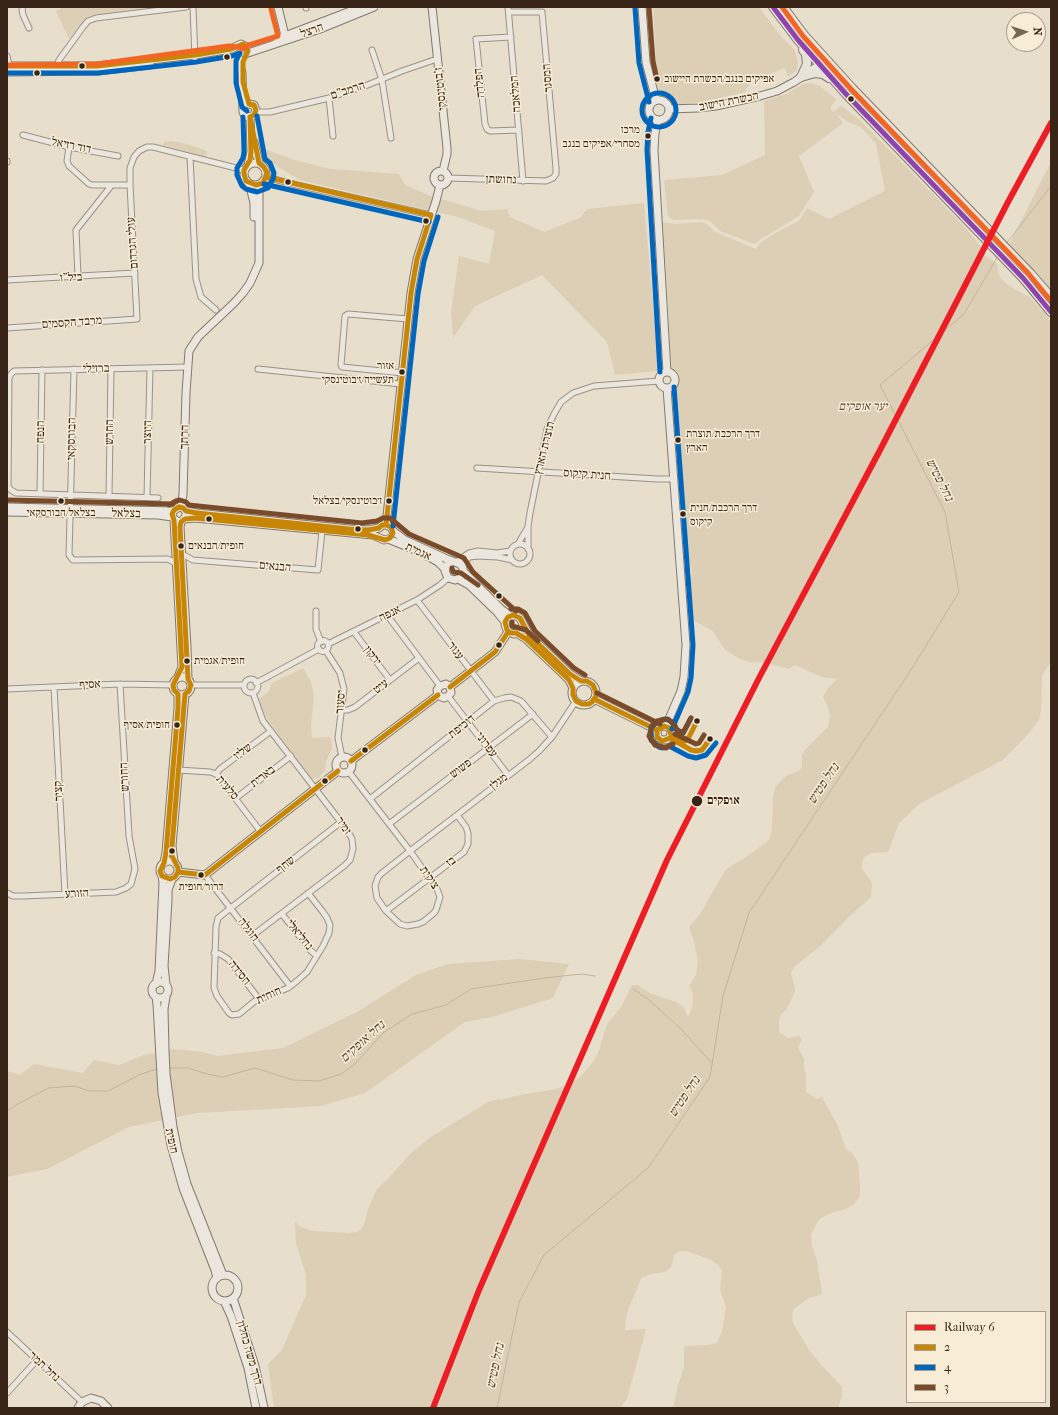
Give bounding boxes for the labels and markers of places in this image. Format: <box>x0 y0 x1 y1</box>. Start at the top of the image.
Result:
unlabelled marker <box>222 52 232 62</box>
unlabelled marker <box>77 61 87 71</box>
unlabelled marker <box>32 68 42 78</box>
place label: אפיקים בנגב/הכשרת היישוב <box>664 72 774 86</box>
marker: אפיקים בנגב/הכשרת היישוב <box>652 74 662 84</box>
unlabelled marker <box>846 94 856 104</box>
place label: מרכז מסחרי/אפיקים בנגב <box>562 123 640 149</box>
marker: מרכז מסחרי/אפיקים בנגב <box>643 131 653 141</box>
unlabelled marker <box>283 177 293 187</box>
unlabelled marker <box>421 216 431 226</box>
place label: אזור תעשייה/ז׳בוטינסקי <box>322 359 394 385</box>
marker: אזור תעשייה/ז׳בוטינסקי <box>397 367 407 377</box>
place label: דרך הרכבת/תוצרת הארץ <box>686 427 760 453</box>
marker: דרך הרכבת/תוצרת הארץ <box>673 435 683 445</box>
place label: ז׳בוטינסקי/בצלאל <box>313 494 382 508</box>
marker: בצלאל/הבורסקאי <box>56 496 66 506</box>
marker: ז׳בוטינסקי/בצלאל <box>384 496 394 506</box>
place label: דרך הרכבת/חנית קיקוס <box>690 501 757 527</box>
place label: בצלאל/הבורסקאי <box>26 506 96 520</box>
marker: דרך הרכבת/חנית קיקוס <box>678 509 688 519</box>
unlabelled marker <box>204 514 214 524</box>
unlabelled marker <box>353 524 363 534</box>
place label: חופית/הבנאים <box>188 539 244 553</box>
marker: חופית/הבנאים <box>176 541 186 551</box>
unlabelled marker <box>494 591 504 601</box>
unlabelled marker <box>494 640 504 650</box>
place label: חופית/אגמית <box>194 654 245 668</box>
marker: חופית/אגמית <box>182 656 192 666</box>
unlabelled marker <box>692 716 702 726</box>
place label: חופית/אסיף <box>124 718 170 732</box>
marker: חופית/אסיף <box>172 720 182 730</box>
unlabelled marker <box>705 734 715 744</box>
unlabelled marker <box>360 745 370 755</box>
unlabelled marker <box>320 776 330 786</box>
marker: אופקים <box>690 794 704 808</box>
place label: אופקים <box>707 794 740 808</box>
unlabelled marker <box>167 846 177 856</box>
marker: דרור/חופית <box>196 870 206 880</box>
place label: דרור/חופית <box>179 880 223 894</box>

